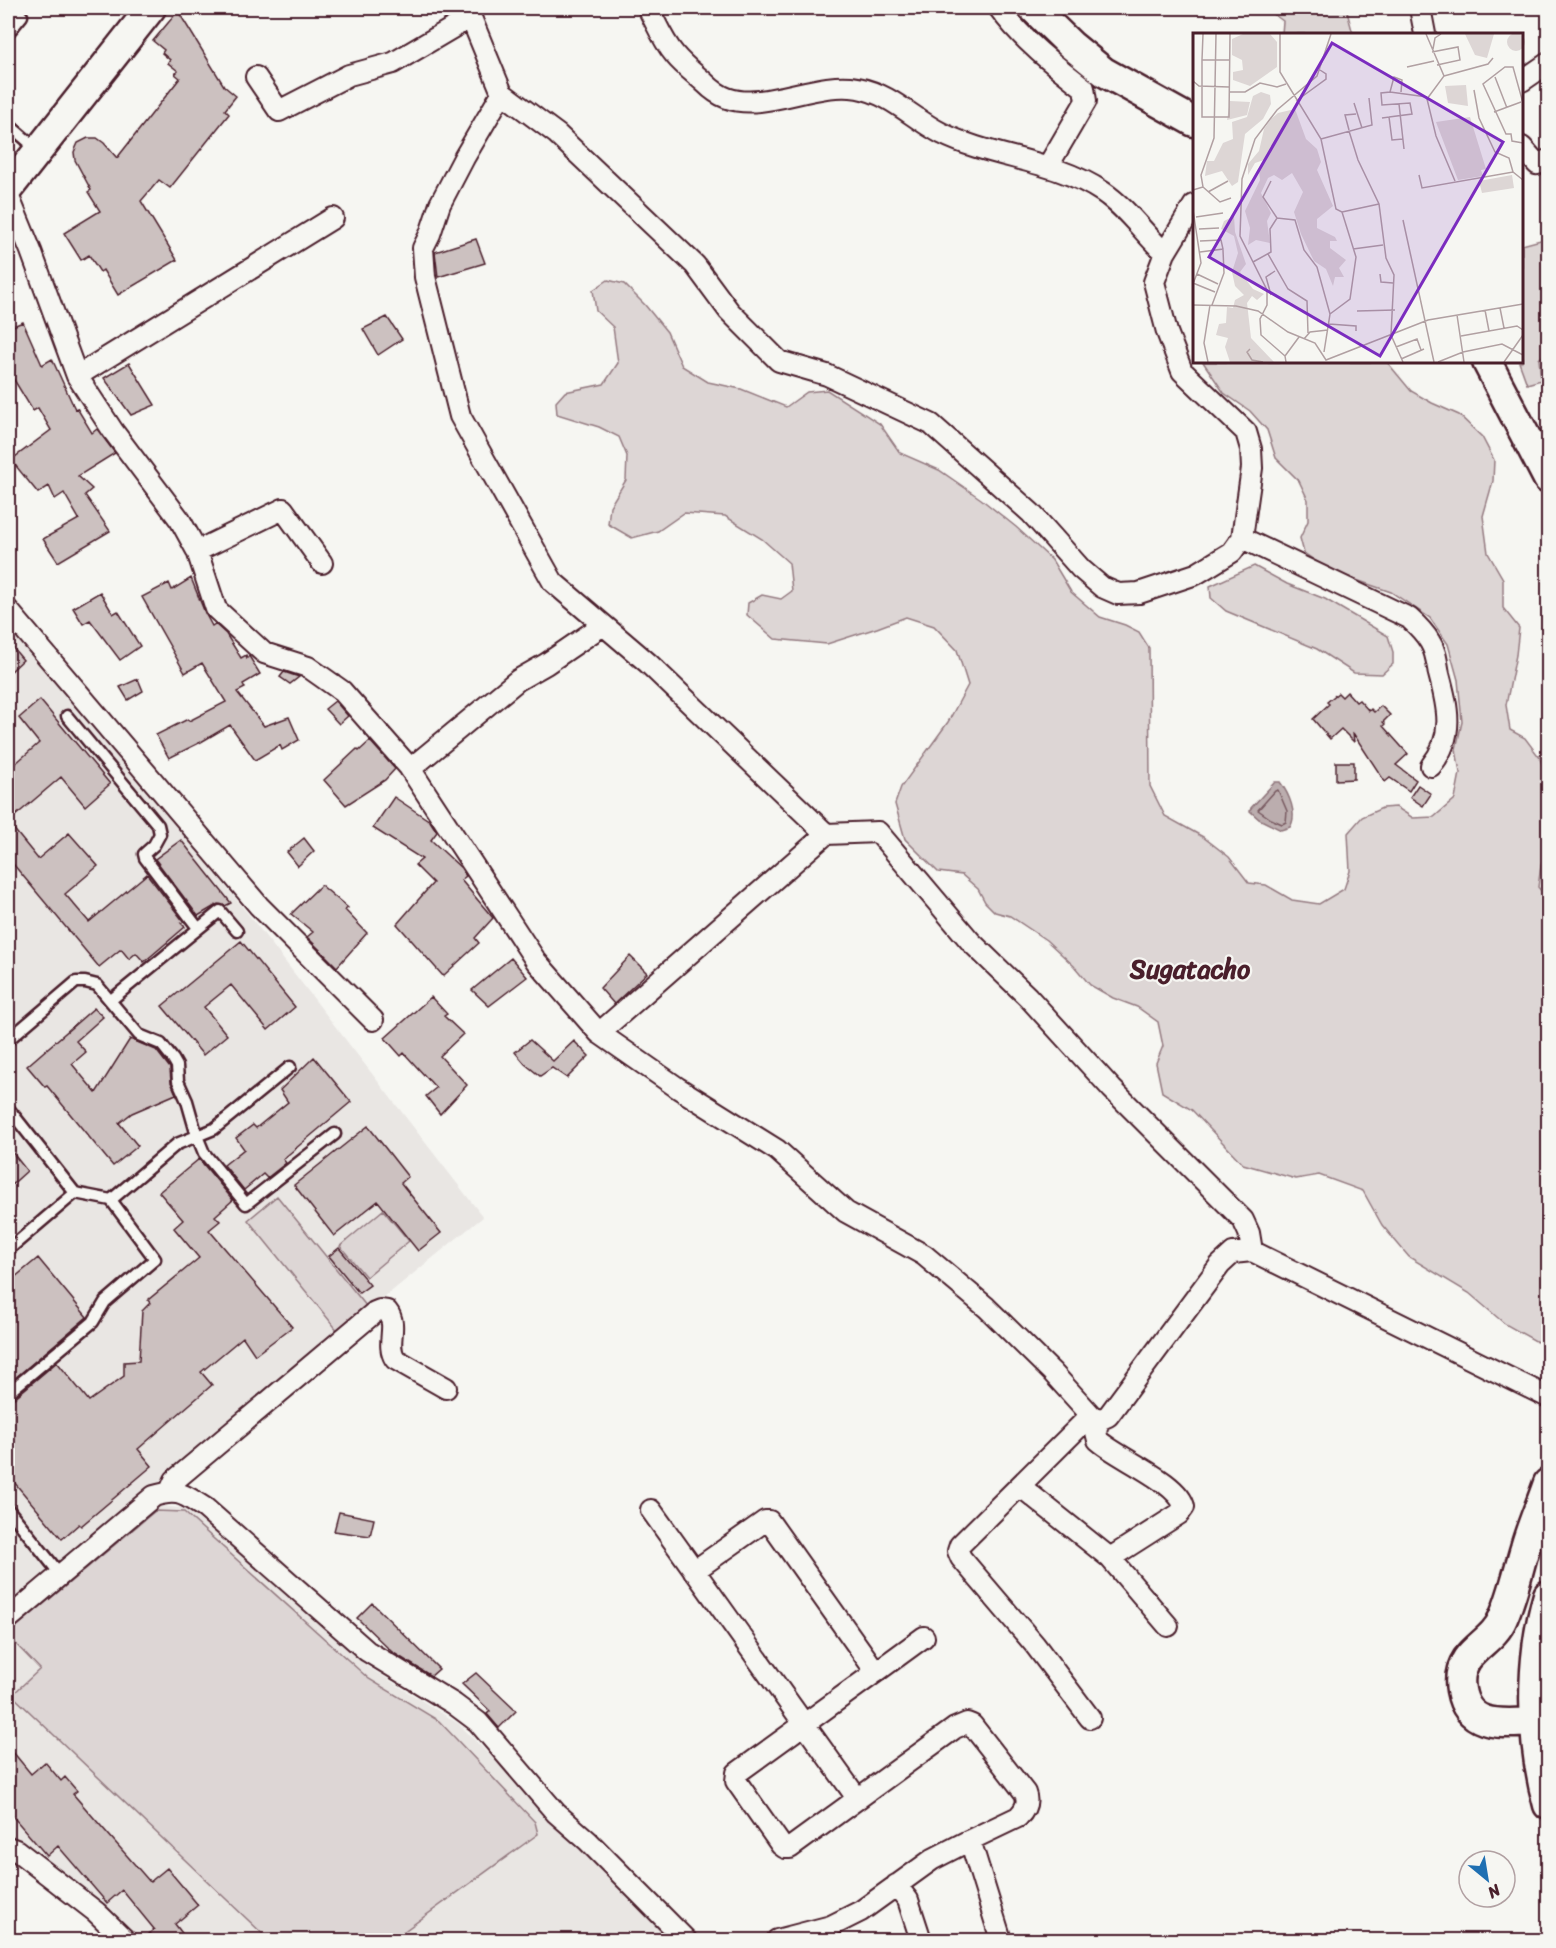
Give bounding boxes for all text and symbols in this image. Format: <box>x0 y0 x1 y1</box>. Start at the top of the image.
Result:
inset map <box>1193 33 1523 363</box>
district label: Sugatacho <box>1129 946 1251 992</box>
north arrow <box>1457 1849 1517 1909</box>
text: N <box>1481 1876 1507 1907</box>

